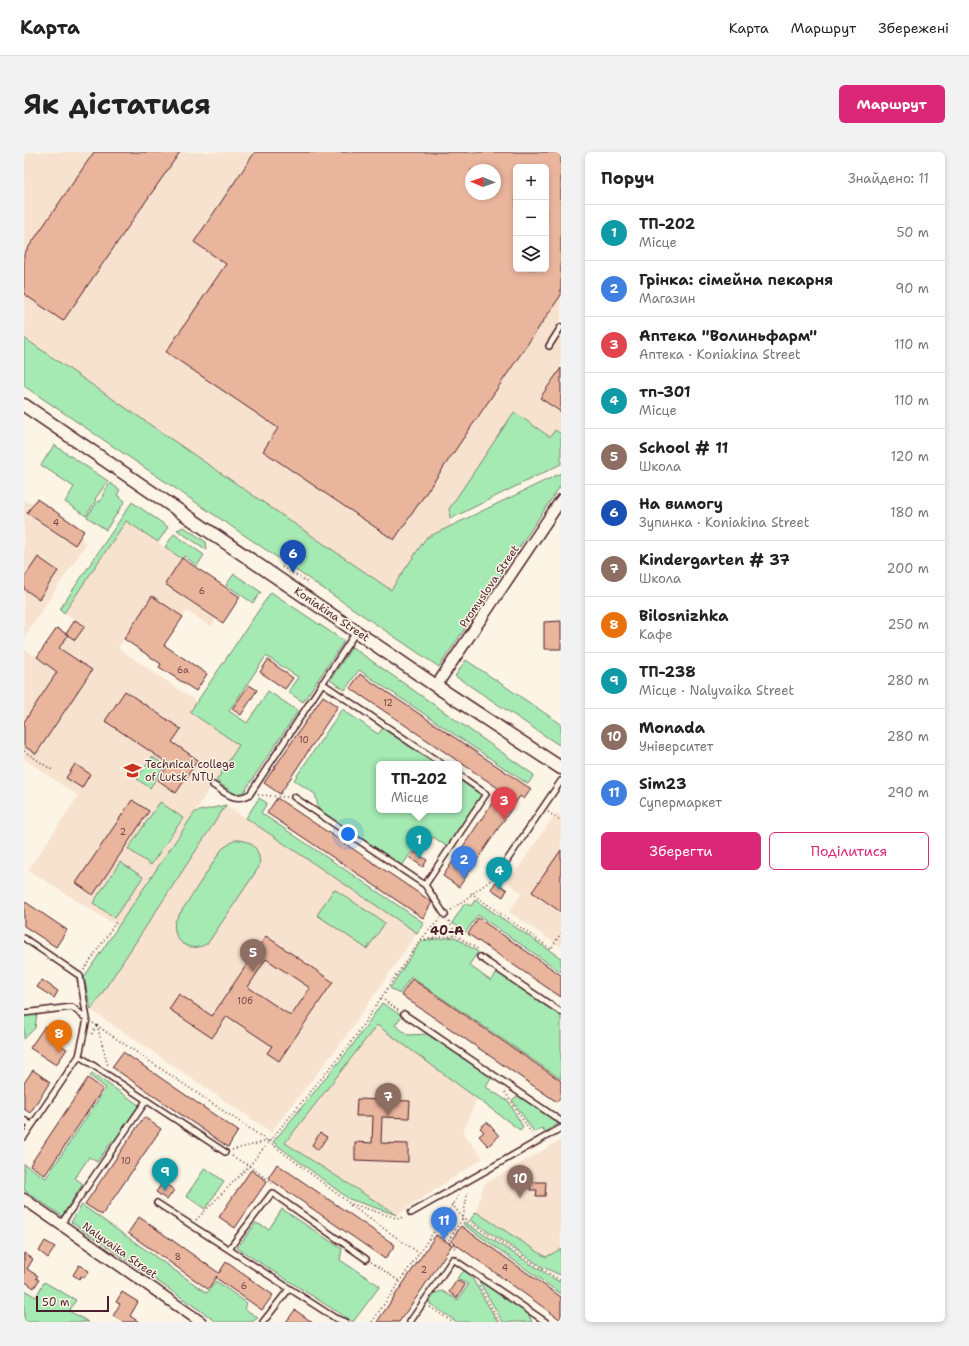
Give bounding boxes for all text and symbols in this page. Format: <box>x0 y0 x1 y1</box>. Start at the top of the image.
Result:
text: Карта <box>20 15 80 40</box>
text: Карта <box>729 19 769 37</box>
text: Маршрут <box>791 19 856 37</box>
text: Збережені <box>878 19 949 37</box>
text: Як дістатися <box>24 85 211 123</box>
button: Маршрут <box>839 85 945 123</box>
north arrow <box>465 164 501 200</box>
map controls <box>513 164 549 272</box>
button: + <box>513 164 549 200</box>
text: Поруч <box>601 167 654 189</box>
text: Знайдено: 11 <box>848 170 929 187</box>
button: − <box>513 200 549 236</box>
text: ТП-202 <box>639 214 695 234</box>
text: 1 <box>611 224 617 241</box>
text: 50 m <box>896 224 929 241</box>
text: Місце <box>639 234 677 251</box>
button: layers <box>513 236 549 272</box>
text: Грінка: сімейна пекарня <box>639 270 833 290</box>
text: 2 <box>609 280 619 297</box>
text: 90 m <box>895 280 929 297</box>
text: Магазин <box>639 290 695 307</box>
text: Аптека "Волиньфарм" <box>639 326 817 346</box>
text: 3 <box>609 336 619 353</box>
text: 110 m <box>894 336 929 353</box>
text: Аптека · Koniakina Street <box>639 346 801 363</box>
text: тп-301 <box>639 382 691 402</box>
text: 4 <box>609 392 619 409</box>
text: 110 m <box>894 392 929 409</box>
text: Місце <box>639 402 677 419</box>
text: School # 11 <box>639 438 728 458</box>
text: 5 <box>610 448 618 465</box>
text: 120 m <box>891 448 929 465</box>
text: Школа <box>639 458 681 475</box>
text: На вимогу <box>639 494 723 514</box>
text: 6 <box>609 504 619 521</box>
text: 180 m <box>890 504 929 521</box>
text: Зупинка · Koniakina Street <box>639 514 809 531</box>
house number: 4 <box>53 517 59 529</box>
pin: 6 <box>280 540 306 573</box>
street label: Promyslova Street <box>456 542 523 631</box>
text: Kindergarten # 37 <box>639 550 790 570</box>
text: 7 <box>609 560 619 577</box>
text: 200 m <box>887 560 929 577</box>
text: Школа <box>639 570 681 587</box>
street label: Koniakina Street <box>291 584 373 645</box>
house number: 6 <box>199 585 205 597</box>
text: Bilosnizhka <box>639 606 729 626</box>
text: 8 <box>609 616 619 633</box>
text: 250 m <box>888 616 929 633</box>
text: Кафе <box>639 626 673 643</box>
text: ТП-238 <box>639 662 696 682</box>
house number: 6а <box>177 664 189 676</box>
text: 9 <box>609 672 619 689</box>
text: 280 m <box>887 672 929 689</box>
text: Місце · Nalyvaika Street <box>639 682 794 699</box>
house number: 12 <box>383 697 393 709</box>
text: Monada <box>639 718 705 738</box>
text: 10 <box>607 728 621 745</box>
text: 280 m <box>887 728 929 745</box>
house number: 10 <box>299 734 309 746</box>
text: Університет <box>639 738 714 755</box>
place label: Technical college of Lutsk NTU <box>145 757 235 785</box>
school or university icon: Technical college of Lutsk NTU <box>122 760 142 780</box>
popup <box>376 761 462 813</box>
text: ТП-202 <box>391 769 447 789</box>
text: Sim23 <box>639 774 686 794</box>
text: 11 <box>608 784 620 801</box>
text: 290 m <box>887 784 929 801</box>
pin: 3 <box>491 787 517 820</box>
text: Місце <box>391 789 429 806</box>
text: Супермаркет <box>639 794 722 811</box>
your location <box>338 824 358 844</box>
house number: 2 <box>120 826 126 838</box>
pin: 1 <box>406 826 432 859</box>
button: Зберегти <box>601 832 761 870</box>
button: Поділитися <box>769 832 929 870</box>
pin: 2 <box>451 846 477 879</box>
pin: 4 <box>486 857 512 890</box>
district label: 40-А <box>430 922 464 939</box>
pin: 5 <box>240 939 266 972</box>
house number: 10б <box>237 995 253 1007</box>
pin: 8 <box>46 1020 72 1053</box>
pin: 7 <box>375 1083 401 1116</box>
house number: 10 <box>121 1155 131 1167</box>
pin: 9 <box>152 1158 178 1191</box>
pin: 10 <box>507 1165 533 1198</box>
pin: 11 <box>431 1207 457 1240</box>
street label: Nalyvaika Street <box>79 1219 160 1282</box>
house number: 8 <box>175 1251 181 1263</box>
house number: 4 <box>502 1262 508 1274</box>
house number: 2 <box>421 1264 427 1276</box>
house number: 6 <box>241 1280 247 1292</box>
scale bar <box>36 1294 109 1313</box>
text: 50 m <box>42 1295 70 1310</box>

